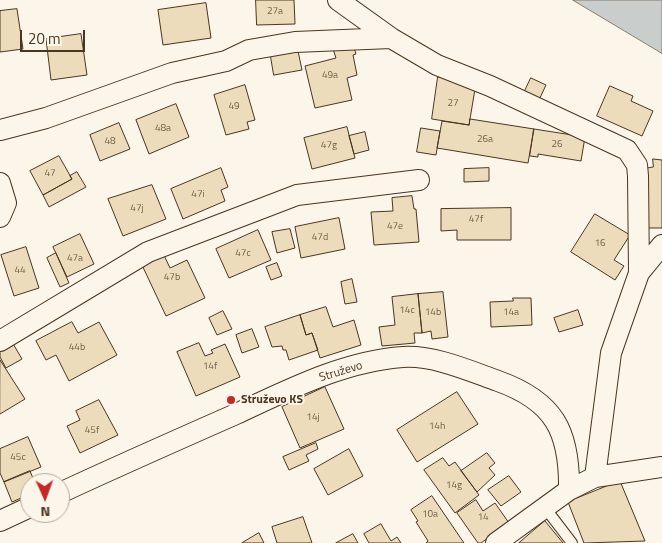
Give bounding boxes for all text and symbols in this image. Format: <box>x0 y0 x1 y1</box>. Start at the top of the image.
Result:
house number: 27a <box>267 6 283 18</box>
scale bar <box>22 20 88 52</box>
text: 20 m <box>28 27 61 50</box>
house number: 49a <box>322 70 338 82</box>
house number: 27 <box>447 98 459 110</box>
house number: 49 <box>228 101 240 113</box>
house number: 48a <box>155 123 171 135</box>
house number: 26a <box>477 134 493 146</box>
house number: 48 <box>104 136 116 148</box>
house number: 26 <box>551 139 563 151</box>
house number: 47g <box>321 140 337 152</box>
house number: 47 <box>44 168 56 180</box>
house number: 47i <box>191 189 205 201</box>
house number: 47j <box>130 203 144 215</box>
house number: 47f <box>469 214 483 226</box>
house number: 47e <box>387 221 403 233</box>
house number: 47d <box>312 232 328 244</box>
house number: 16 <box>594 238 606 250</box>
house number: 47c <box>235 248 251 260</box>
house number: 47a <box>67 253 83 265</box>
house number: 44 <box>14 265 26 277</box>
house number: 47b <box>164 272 180 284</box>
house number: 14c <box>399 305 415 317</box>
house number: 14b <box>425 307 441 319</box>
house number: 14a <box>503 307 519 319</box>
house number: 44b <box>69 342 85 354</box>
street label: Struževo <box>318 359 364 385</box>
house number: 14f <box>203 361 217 373</box>
place label: Struževo KS <box>241 393 303 407</box>
marker: Struževo KS <box>225 394 237 406</box>
house number: 14j <box>306 412 320 424</box>
house number: 14h <box>429 421 445 433</box>
house number: 45f <box>85 425 99 437</box>
house number: 45c <box>10 452 26 464</box>
north arrow <box>20 473 70 523</box>
house number: 14g <box>446 480 462 492</box>
text: N <box>40 502 51 523</box>
house number: 10a <box>422 509 438 521</box>
house number: 14 <box>477 512 489 524</box>

